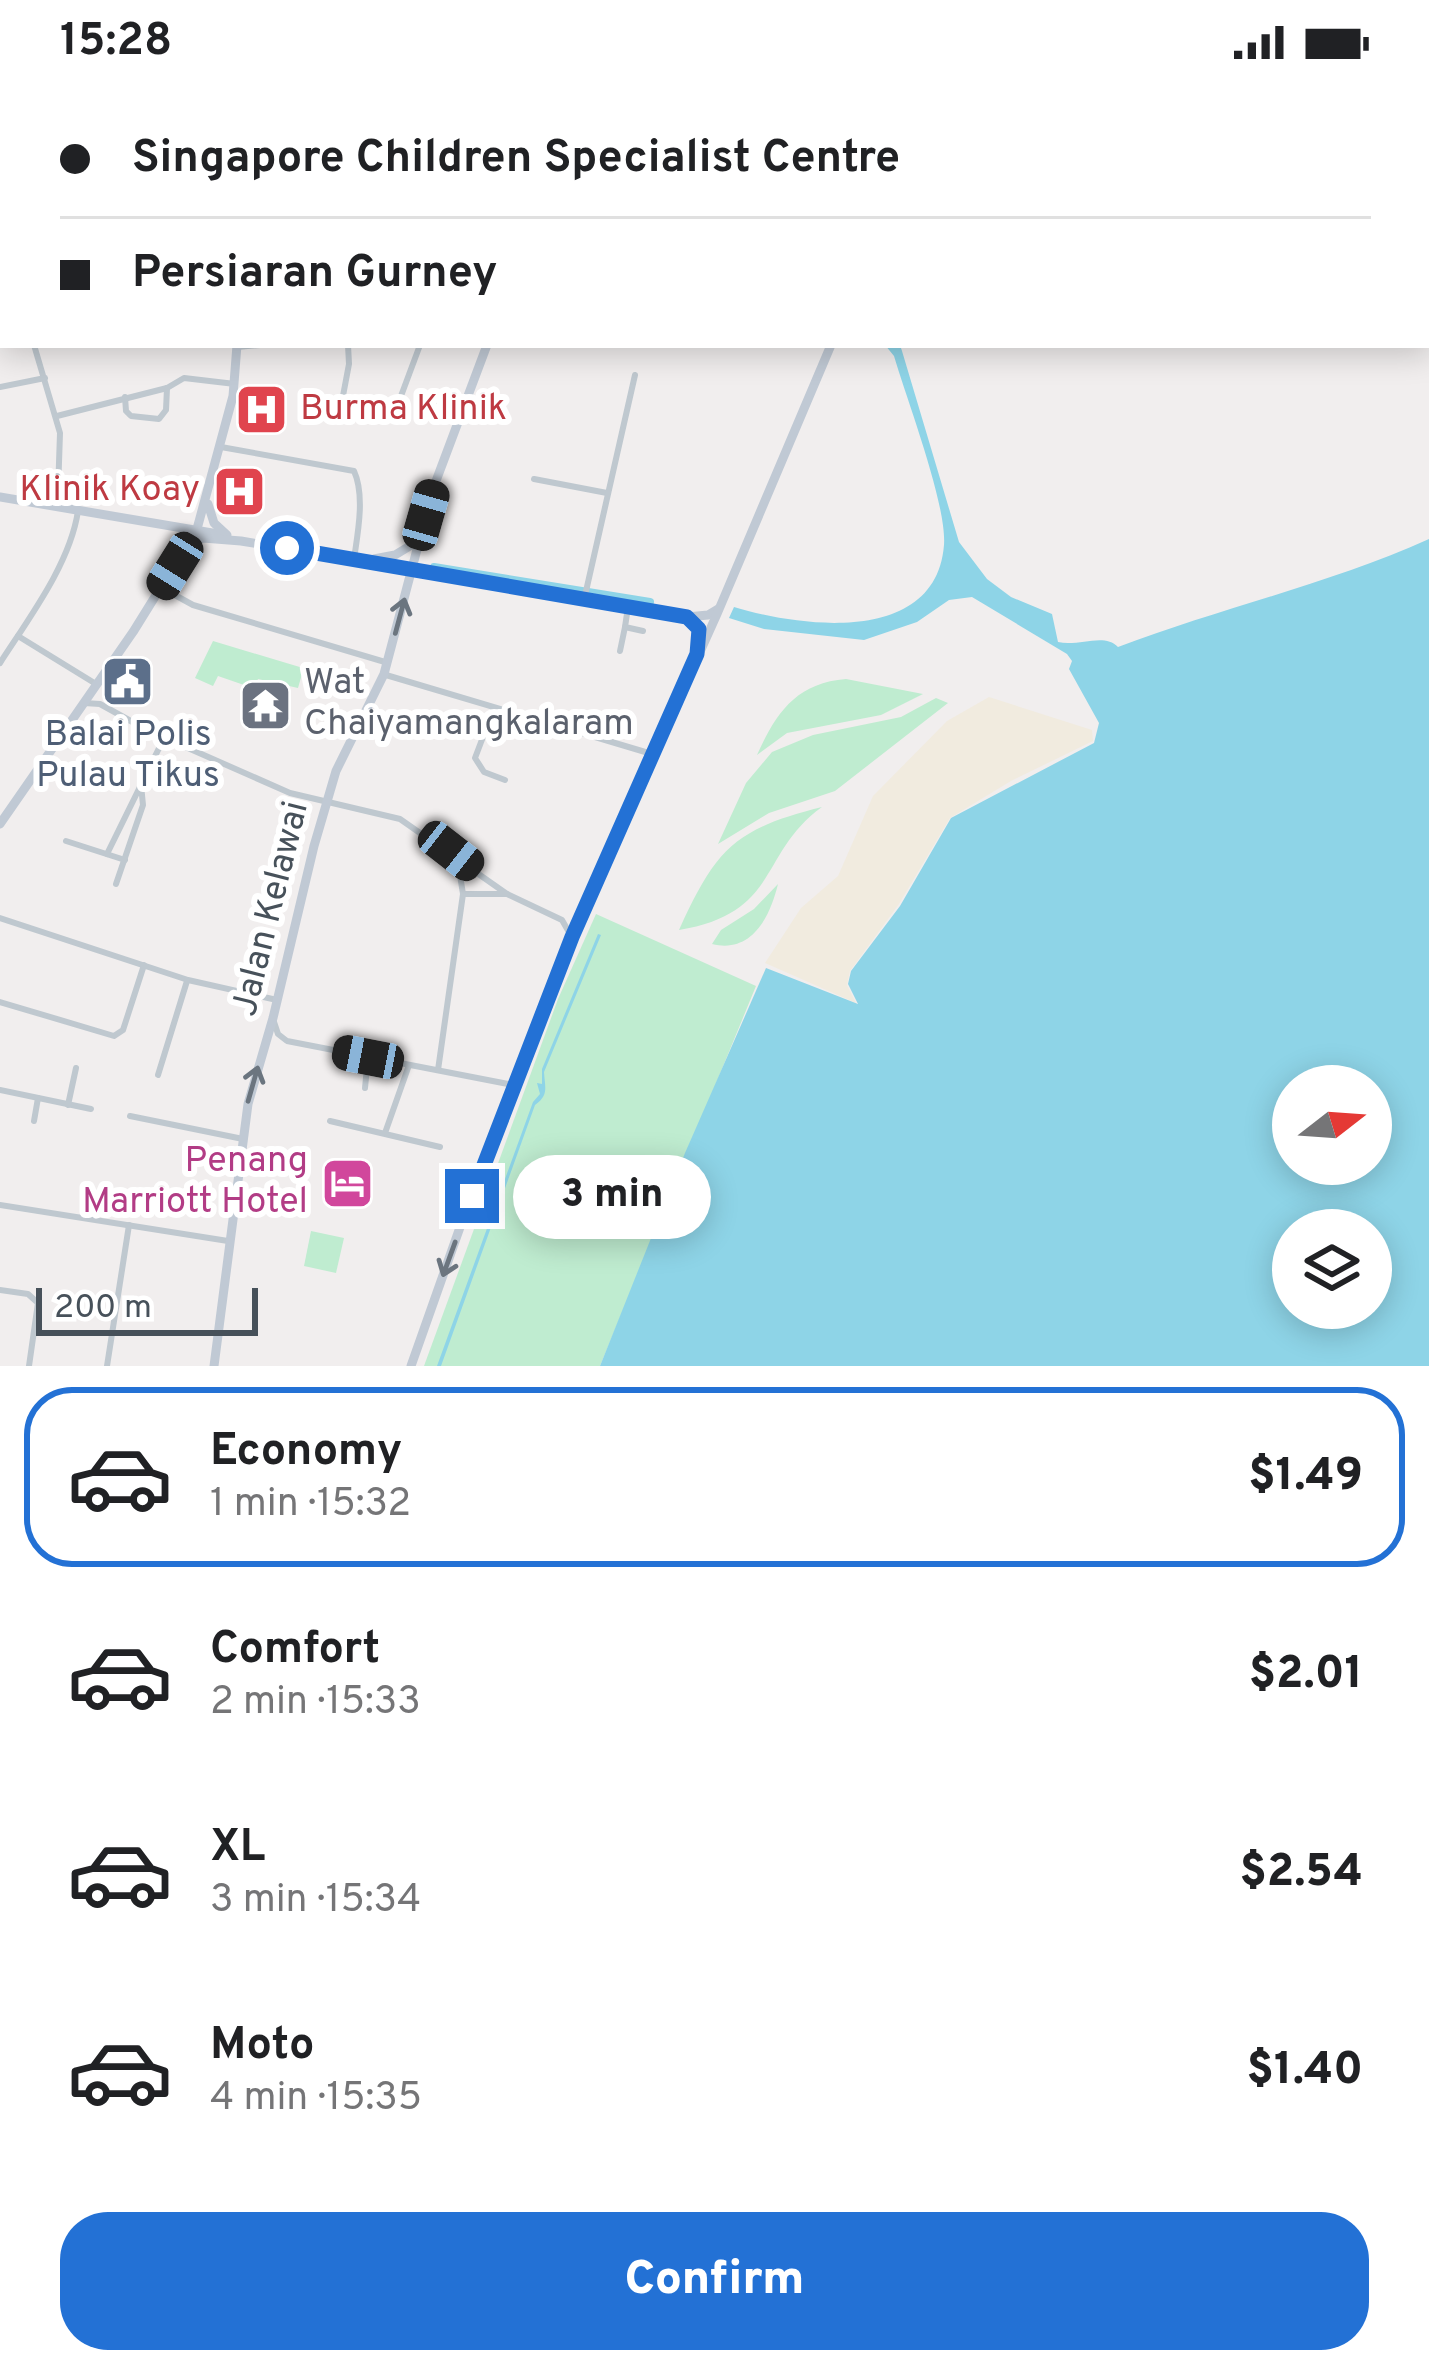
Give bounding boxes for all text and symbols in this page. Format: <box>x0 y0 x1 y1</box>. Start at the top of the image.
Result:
text: 15:28 <box>60 14 172 71</box>
text: Singapore Children Specialist Centre <box>132 131 900 188</box>
text: Persiaran Gurney <box>132 246 498 303</box>
hospital icon: Burma Klinik <box>233 382 289 438</box>
place label: Burma Klinik <box>300 387 507 433</box>
hospital icon: Klinik Koay <box>211 463 267 519</box>
place label: Klinik Koay <box>19 468 200 514</box>
car <box>399 475 453 555</box>
route start <box>260 521 314 575</box>
car <box>141 526 209 606</box>
one-way arrow <box>390 597 412 635</box>
public building icon: Balai Polis Pulau Tikus <box>100 653 156 709</box>
place label: Wat Chaiyamangkalaram <box>304 661 634 748</box>
temple icon: Wat Chaiyamangkalaram <box>237 677 293 733</box>
place label: Balai Polis Pulau Tikus <box>36 713 220 800</box>
street label: Jalan Kelawai <box>223 797 321 1021</box>
car <box>412 815 490 887</box>
car <box>329 1032 407 1082</box>
north arrow <box>1272 1065 1392 1185</box>
map controls <box>1272 1065 1392 1329</box>
one-way arrow <box>244 1066 266 1104</box>
place label: Penang Marriott Hotel <box>82 1139 308 1226</box>
callout: 3 min <box>514 1154 712 1238</box>
hotel icon: Penang Marriott Hotel <box>319 1155 375 1211</box>
route end <box>445 1169 499 1223</box>
text: 3 min <box>561 1172 663 1221</box>
button: layers <box>1272 1209 1392 1329</box>
one-way arrow <box>437 1240 458 1277</box>
scale bar <box>36 1282 258 1335</box>
text: 200 m <box>54 1288 152 1330</box>
icon: car <box>66 1423 174 1531</box>
text: Economy <box>210 1424 402 1481</box>
text: $1.49 <box>1248 1449 1363 1506</box>
text: 1 min · 15:32 <box>210 1481 411 1530</box>
icon: car <box>66 1621 174 1729</box>
text: Comfort <box>210 1622 380 1679</box>
text: $2.01 <box>1249 1647 1363 1704</box>
text: 2 min · 15:33 <box>210 1679 421 1728</box>
icon: car <box>66 1819 174 1927</box>
text: XL <box>210 1820 265 1877</box>
text: $2.54 <box>1239 1845 1363 1902</box>
text: 3 min · 15:34 <box>210 1877 421 1926</box>
icon: car <box>66 2017 174 2125</box>
text: Moto <box>210 2018 314 2075</box>
text: $1.40 <box>1247 2043 1363 2100</box>
text: 4 min · 15:35 <box>210 2075 422 2124</box>
button: Confirm <box>60 2212 1369 2350</box>

